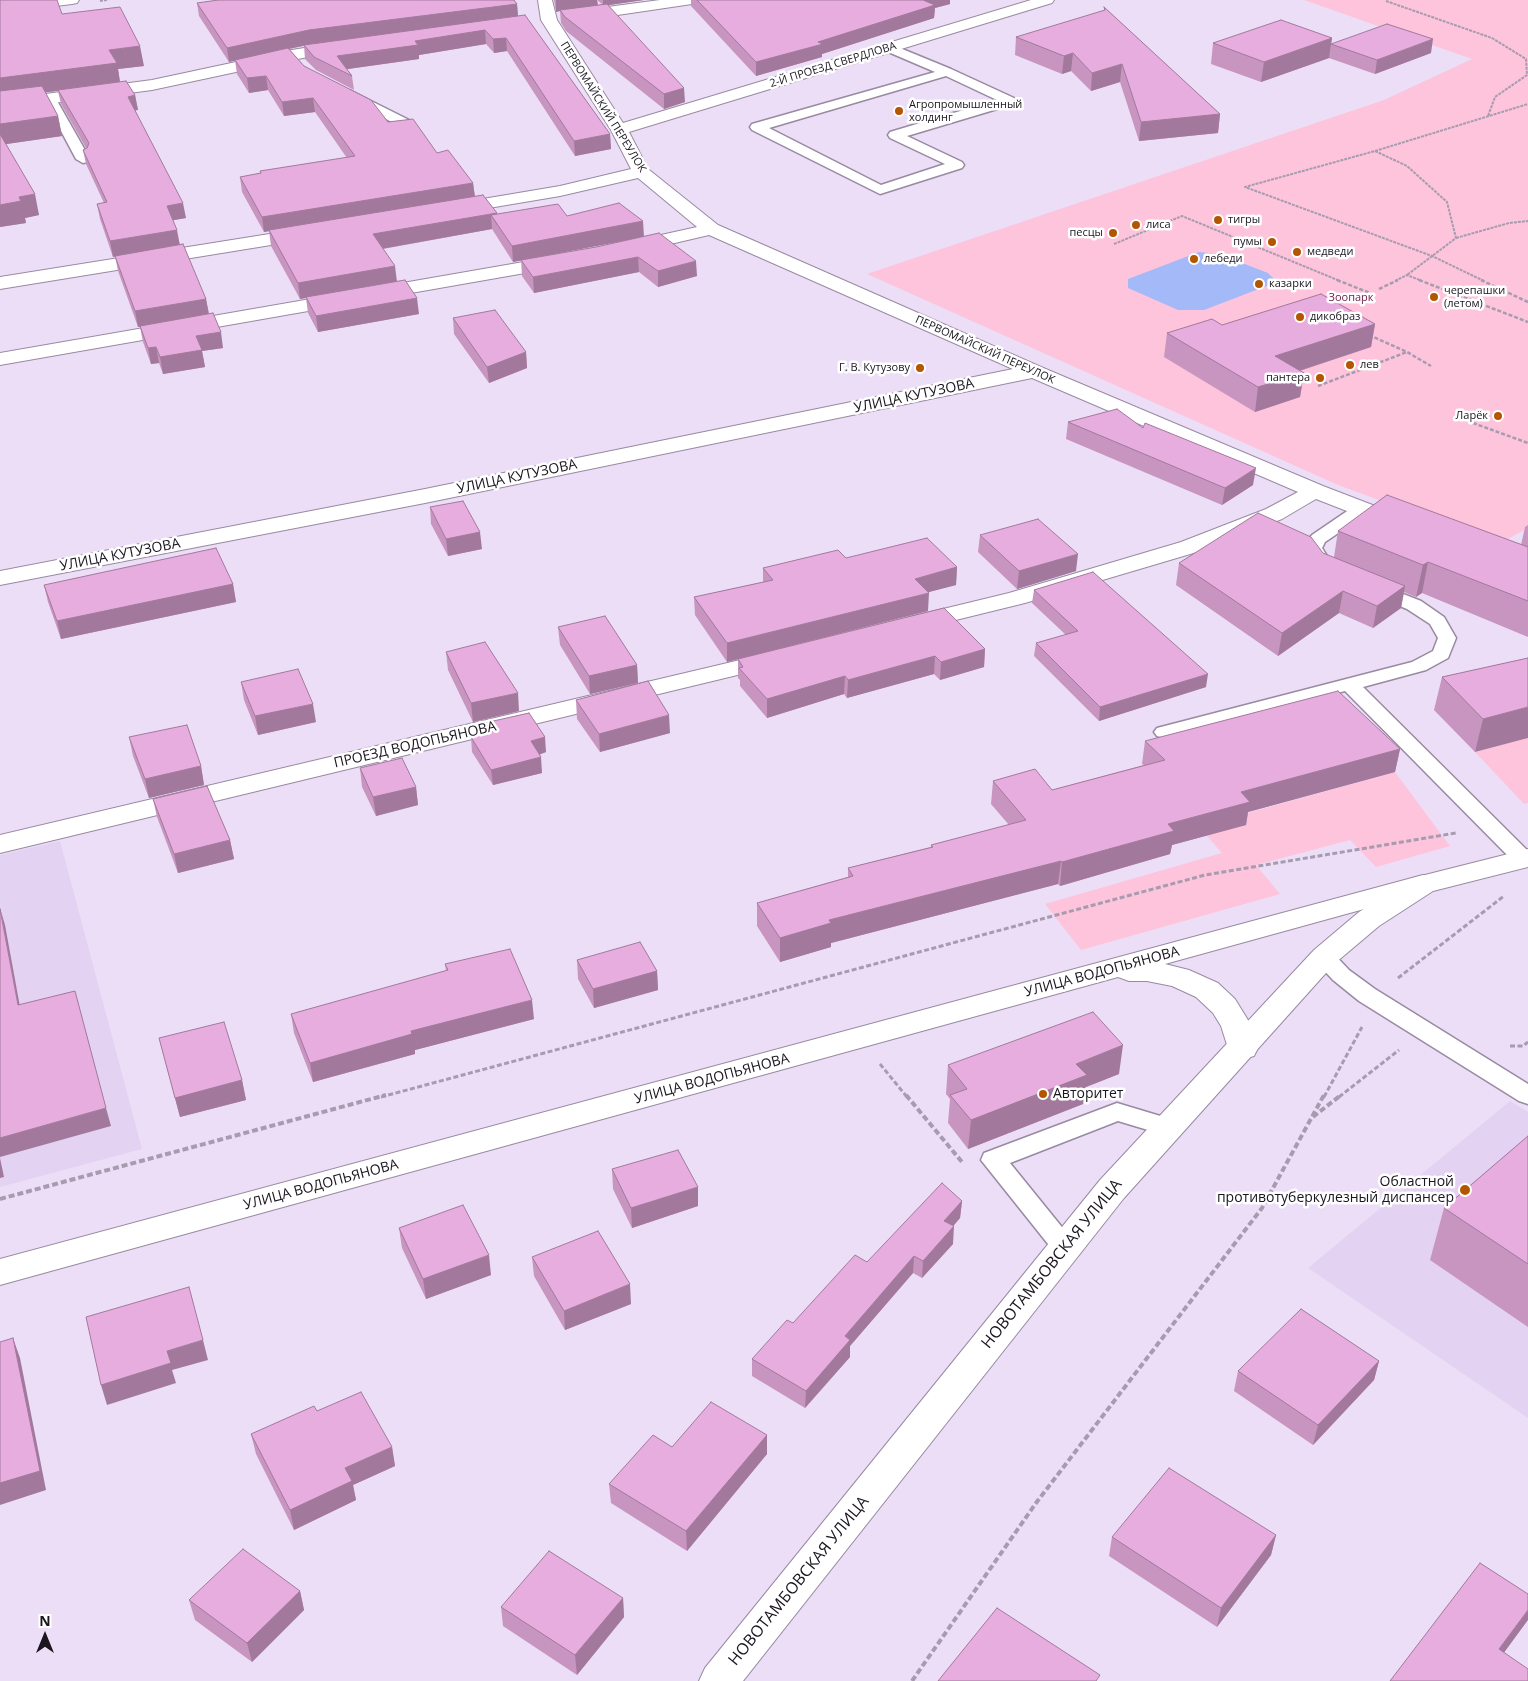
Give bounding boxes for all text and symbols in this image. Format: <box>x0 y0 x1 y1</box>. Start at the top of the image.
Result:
street label: ПЕРВОМАЙСКИЙ ПЕРЕУЛОК <box>557 39 649 175</box>
street label: 2-Й ПРОЕЗД СВЕРДЛОВА <box>768 39 898 91</box>
place label: Агропромышленный холдинг <box>909 98 1022 124</box>
marker: Агропромышленный холдинг <box>893 105 905 117</box>
place label: тигры <box>1228 213 1260 227</box>
marker: тигры <box>1212 214 1224 226</box>
place label: лиса <box>1146 218 1171 232</box>
marker: лиса <box>1130 219 1142 231</box>
place label: песцы <box>1069 226 1103 240</box>
marker: песцы <box>1107 227 1119 239</box>
place label: пумы <box>1233 235 1262 249</box>
marker: пумы <box>1266 236 1278 248</box>
place label: медведи <box>1307 245 1353 259</box>
marker: медведи <box>1291 246 1303 258</box>
place label: лебеди <box>1204 252 1243 266</box>
marker: лебеди <box>1188 253 1200 265</box>
place label: казарки <box>1269 277 1312 291</box>
marker: казарки <box>1253 278 1265 290</box>
place label: черепашки (летом) <box>1444 284 1505 310</box>
park label: Зоопарк <box>1329 291 1373 305</box>
marker: черепашки (летом) <box>1428 291 1440 303</box>
place label: дикобраз <box>1310 310 1360 324</box>
marker: дикобраз <box>1294 311 1306 323</box>
street label: ПЕРВОМАЙСКИЙ ПЕРЕУЛОК <box>913 313 1057 387</box>
place label: лев <box>1360 358 1379 372</box>
marker: лев <box>1344 359 1356 371</box>
place label: Г. В. Кутузову <box>839 361 910 375</box>
marker: Г. В. Кутузову <box>914 362 926 374</box>
place label: пантера <box>1266 371 1310 385</box>
marker: пантера <box>1314 372 1326 384</box>
street label: УЛИЦА КУТУЗОВА <box>852 375 976 417</box>
place label: Ларёк <box>1456 409 1488 423</box>
marker: Ларёк <box>1492 410 1504 422</box>
street label: УЛИЦА КУТУЗОВА <box>455 456 579 498</box>
street label: УЛИЦА КУТУЗОВА <box>58 535 182 575</box>
street label: ПРОЕЗД ВОДОПЬЯНОВА <box>332 718 498 772</box>
street label: УЛИЦА ВОДОПЬЯНОВА <box>1023 943 1181 1001</box>
street label: УЛИЦА ВОДОПЬЯНОВА <box>633 1050 791 1108</box>
place label: Авторитет <box>1053 1086 1123 1102</box>
marker: Авторитет <box>1037 1088 1049 1100</box>
street label: УЛИЦА ВОДОПЬЯНОВА <box>242 1156 400 1214</box>
place label: Областной противотуберкулезный диспансер <box>1217 1174 1454 1206</box>
street label: НОВОТАМБОВСКАЯ УЛИЦА <box>978 1175 1126 1353</box>
marker: Областной противотуберкулезный диспансер <box>1458 1183 1472 1197</box>
street label: НОВОТАМБОВСКАЯ УЛИЦА <box>725 1492 873 1670</box>
north arrow <box>20 1611 70 1661</box>
text: N <box>39 1611 51 1630</box>

